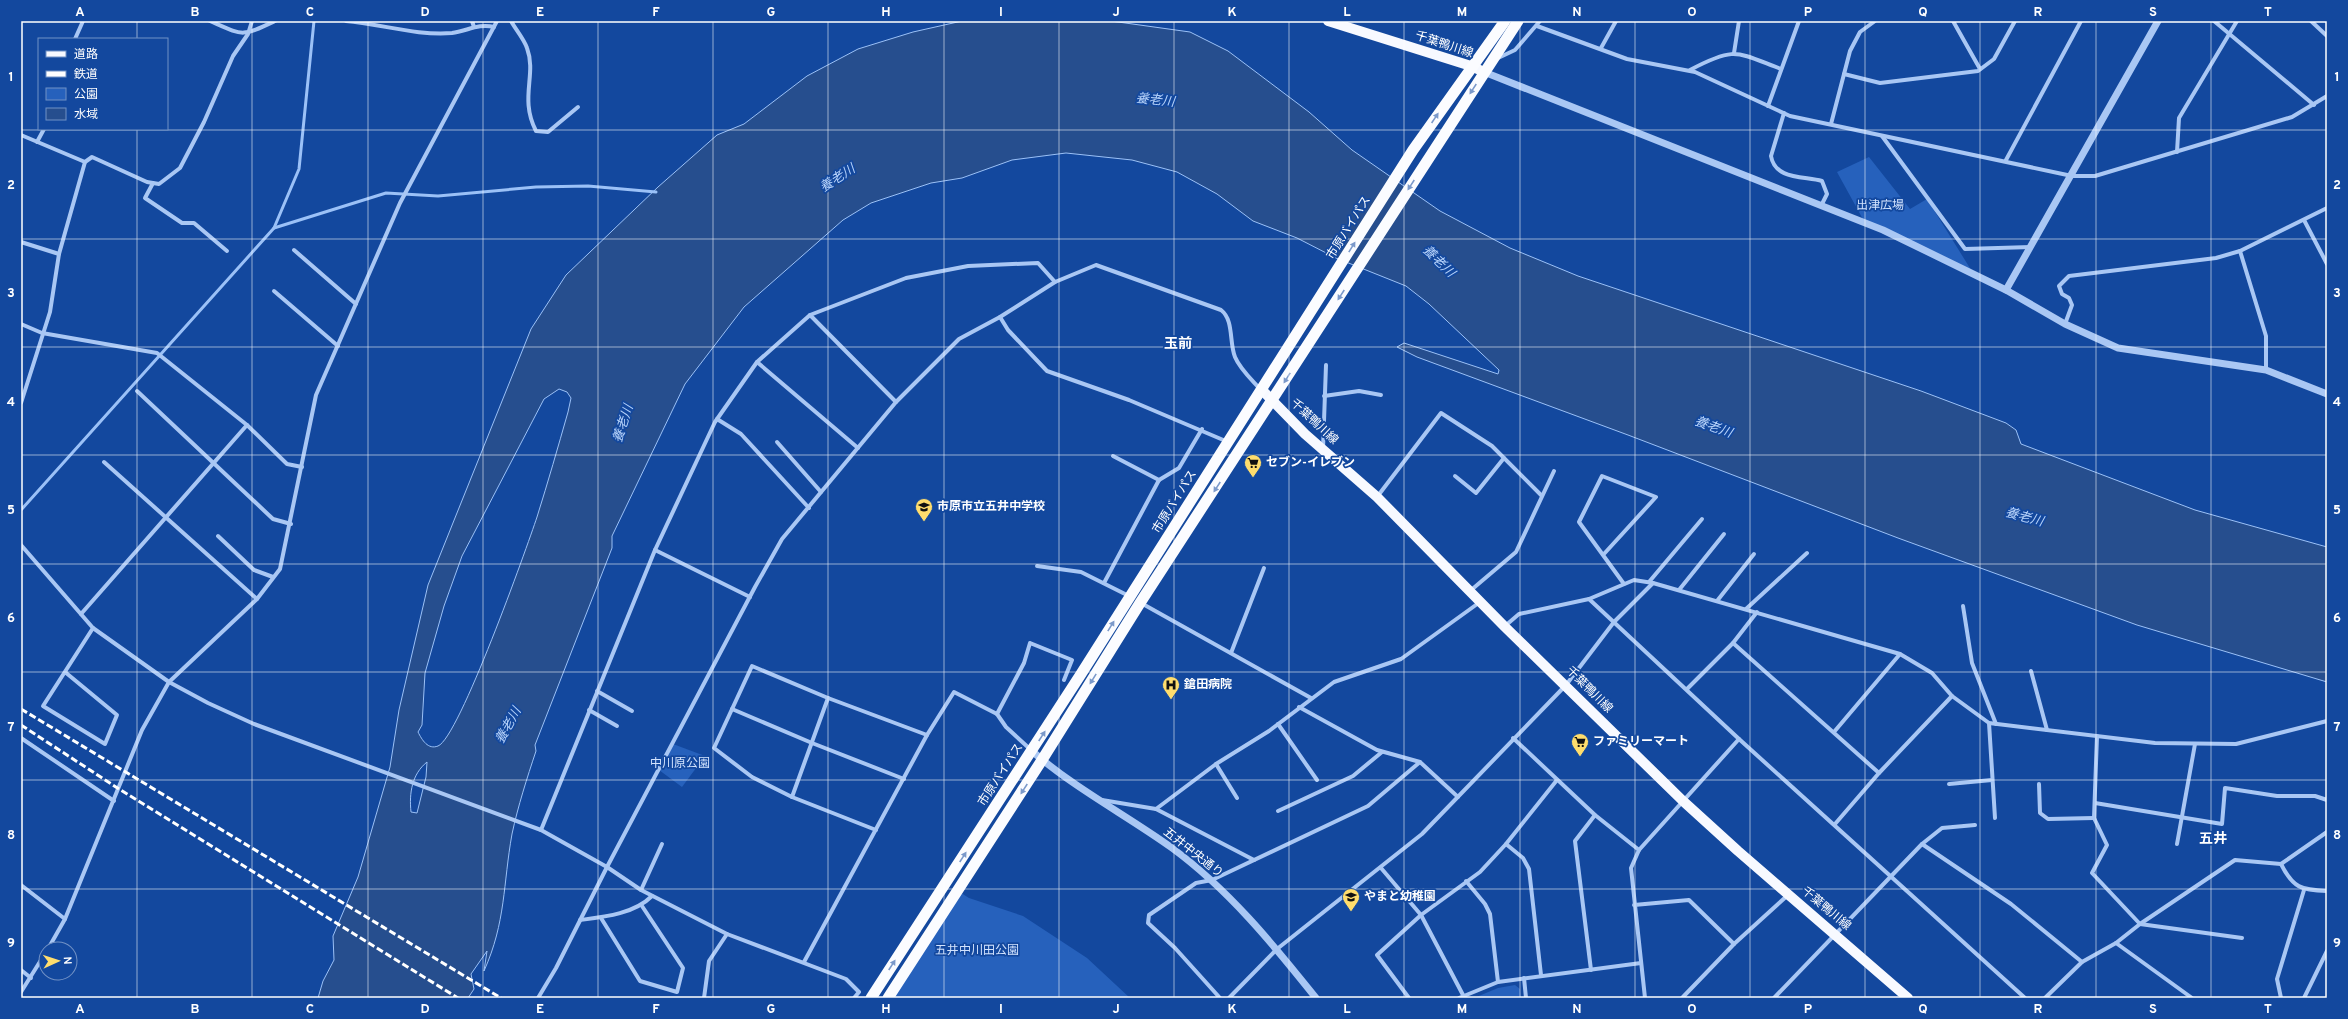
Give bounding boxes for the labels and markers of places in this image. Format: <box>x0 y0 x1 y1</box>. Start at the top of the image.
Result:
supermarket icon: セブン-イレブン <box>1243 453 1263 478</box>
place label: セブン-イレブン <box>1266 455 1355 471</box>
school or university icon: 市原市立五井中学校 <box>914 497 934 522</box>
place label: 市原市立五井中学校 <box>937 499 1045 515</box>
hospital icon: 鎗田病院 <box>1161 675 1181 700</box>
place label: 鎗田病院 <box>1183 677 1232 693</box>
supermarket icon: ファミリーマート <box>1570 732 1590 757</box>
place label: ファミリーマート <box>1593 734 1689 750</box>
school or university icon: やまと幼稚園 <box>1341 887 1361 912</box>
place label: やまと幼稚園 <box>1364 889 1436 905</box>

